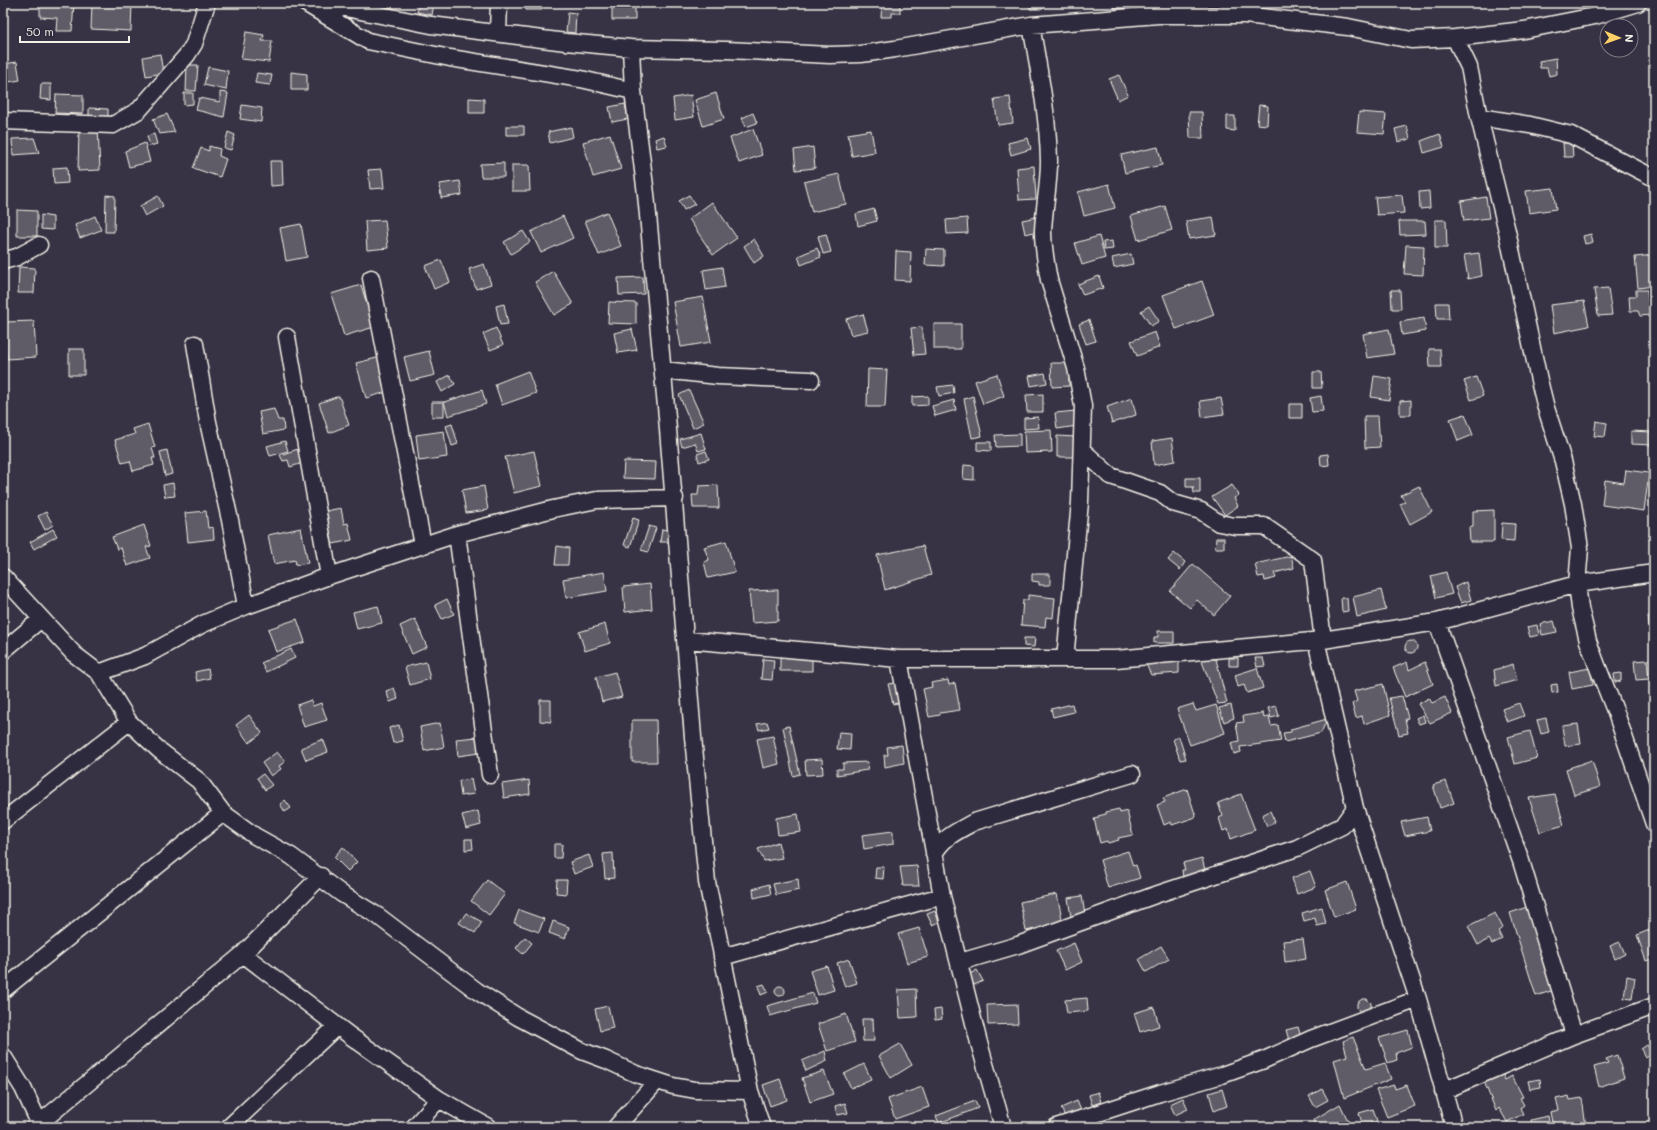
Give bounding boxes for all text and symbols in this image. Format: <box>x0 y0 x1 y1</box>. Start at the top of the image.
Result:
scale bar <box>20 18 129 44</box>
north arrow <box>1599 18 1639 58</box>
text: 50 m <box>26 23 54 39</box>
text: N <box>1622 34 1637 43</box>

